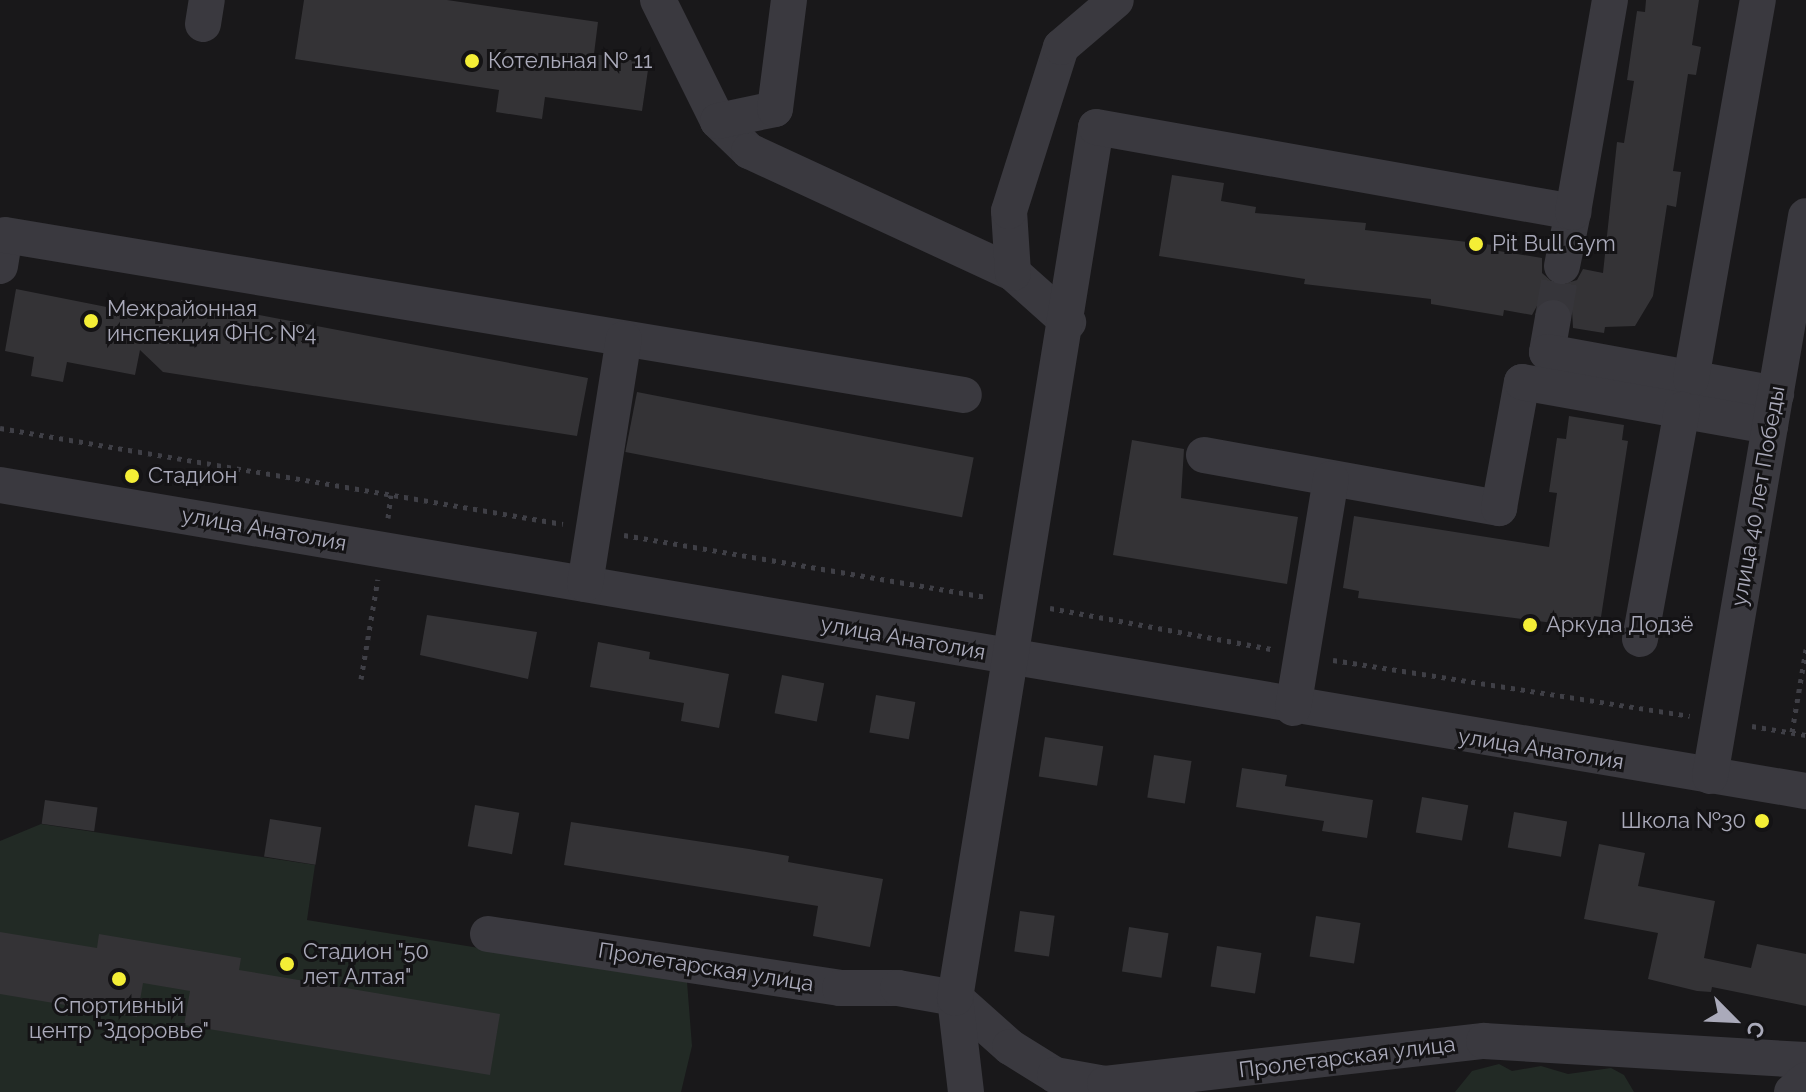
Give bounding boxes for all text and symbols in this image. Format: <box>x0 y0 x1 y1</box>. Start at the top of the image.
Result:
place label: Котельная № 11 <box>488 48 652 74</box>
marker: Котельная № 11 <box>463 52 481 70</box>
place label: Pit Bull Gym <box>1492 231 1616 257</box>
marker: Pit Bull Gym <box>1467 235 1485 253</box>
place label: Межрайонная инспекция ФНС №4 <box>107 295 317 346</box>
marker: Межрайонная инспекция ФНС №4 <box>82 312 100 330</box>
street label: улица 40 лет Победы <box>1726 384 1790 608</box>
place label: Стадион <box>148 463 237 489</box>
marker: Стадион <box>123 467 141 485</box>
street label: улица Анатолия <box>179 501 349 557</box>
street label: улица Анатолия <box>818 610 988 666</box>
place label: Аркуда Додзё <box>1546 612 1694 638</box>
marker: Аркуда Додзё <box>1521 616 1539 634</box>
street label: улица Анатолия <box>1456 723 1626 775</box>
place label: Школа №30 <box>1621 808 1746 834</box>
marker: Школа №30 <box>1753 812 1771 830</box>
street label: Пролетарская улица <box>596 937 816 997</box>
place label: Стадион "50 лет Алтая" <box>303 938 429 990</box>
marker: Стадион "50 лет Алтая" <box>278 955 296 973</box>
marker: Спортивный центр "Здоровье" <box>110 970 128 988</box>
north arrow <box>1694 980 1774 1060</box>
place label: Спортивный центр "Здоровье" <box>29 992 209 1044</box>
text: С <box>1741 1018 1771 1042</box>
street label: Пролетарская улица <box>1237 1031 1457 1083</box>

